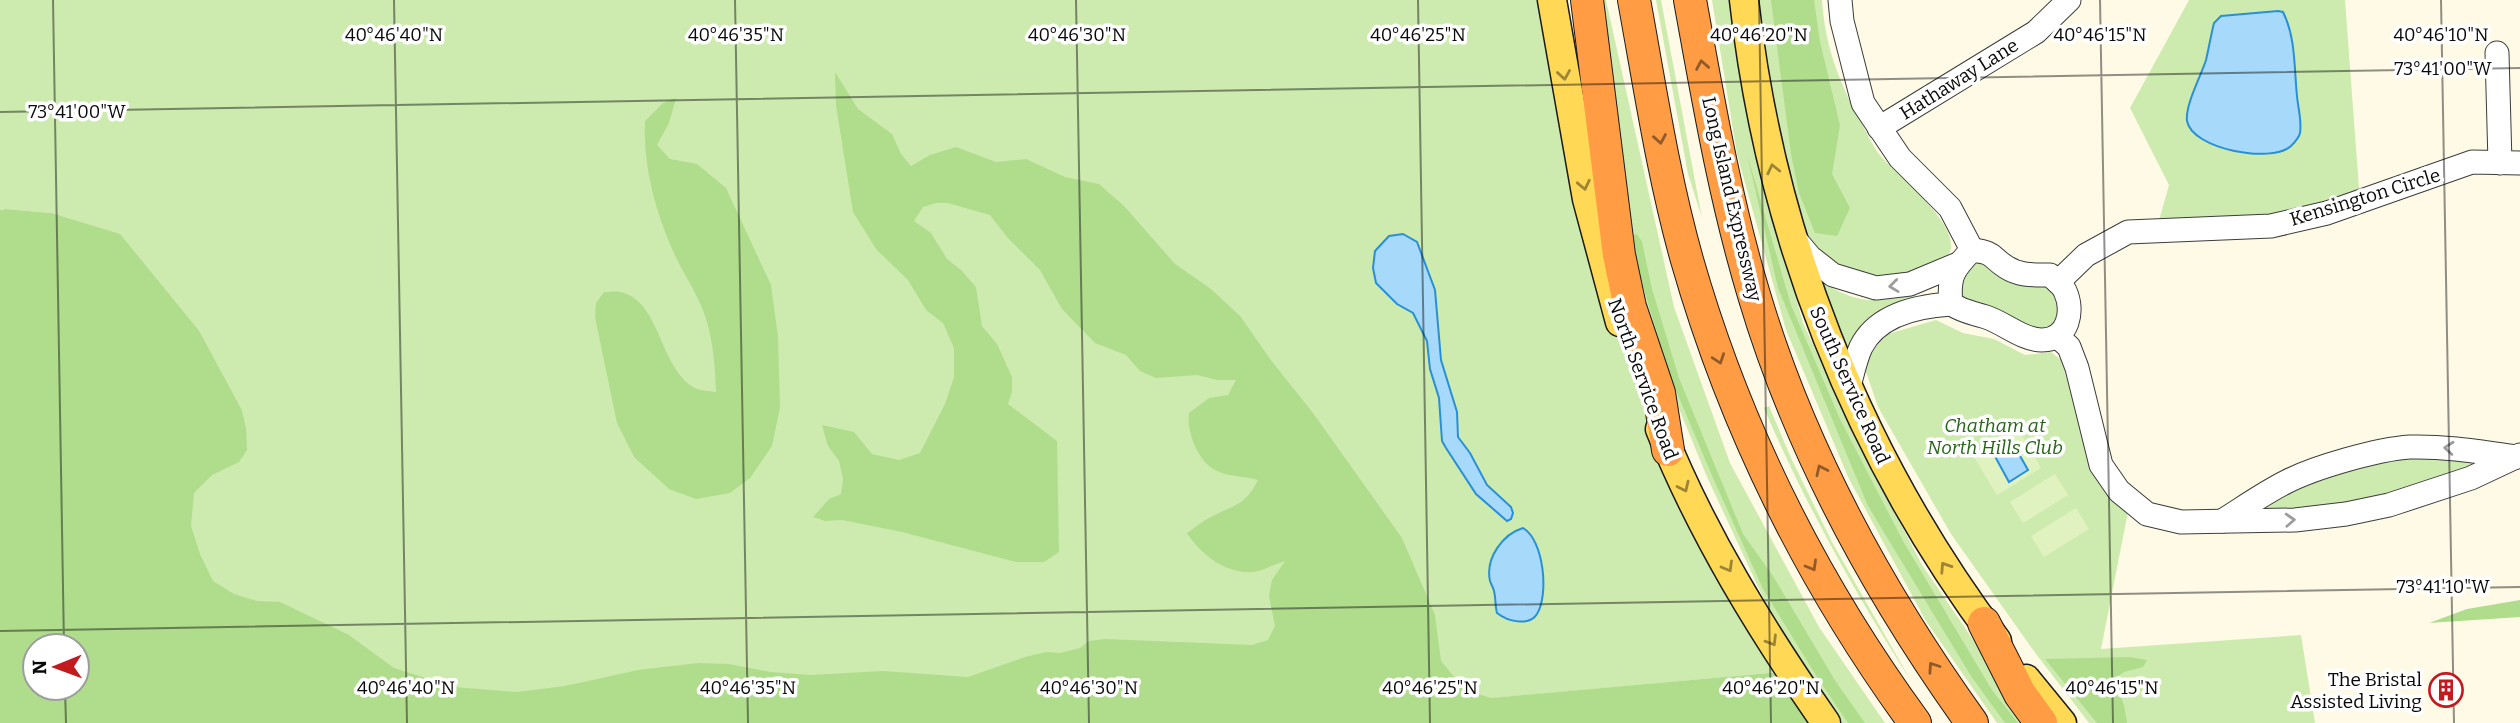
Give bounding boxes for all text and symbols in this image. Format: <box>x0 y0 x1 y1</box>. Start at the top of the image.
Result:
text: 40°46'40"N <box>345 24 443 46</box>
text: 40°46'35"N <box>688 24 784 46</box>
text: 40°46'30"N <box>1028 24 1126 46</box>
text: 40°46'25"N <box>1370 24 1466 46</box>
text: 40°46'20"N <box>1710 24 1808 46</box>
text: 40°46'15"N <box>2053 24 2147 46</box>
text: 40°46'10"N <box>2393 24 2489 46</box>
street label: Hathaway Lane <box>1896 33 2022 125</box>
text: 73°41'00"W <box>2394 58 2492 80</box>
one-way arrow <box>1695 59 1710 71</box>
one-way arrow <box>1556 69 1571 81</box>
street label: Long Island Expressway <box>1697 94 1767 305</box>
text: 73°41'00"W <box>28 101 126 123</box>
one-way arrow <box>1651 133 1666 145</box>
one-way arrow <box>1767 163 1781 175</box>
street label: Kensington Circle <box>2287 163 2443 231</box>
one-way arrow <box>1576 179 1591 191</box>
one-way arrow <box>1888 278 1899 293</box>
street label: North Service Road <box>1603 295 1683 463</box>
street label: South Service Road <box>1805 303 1895 467</box>
one-way arrow <box>1711 352 1725 364</box>
park label: Chatham at North Hills Club <box>1927 414 2063 459</box>
one-way arrow <box>2443 441 2454 456</box>
one-way arrow <box>1815 465 1829 477</box>
one-way arrow <box>1676 479 1690 492</box>
one-way arrow <box>2284 512 2295 527</box>
one-way arrow <box>1804 558 1817 571</box>
one-way arrow <box>1720 559 1733 572</box>
one-way arrow <box>1940 562 1953 575</box>
text: 73°41'10"W <box>2396 576 2490 598</box>
north arrow <box>21 632 91 702</box>
one-way arrow <box>1763 634 1776 647</box>
text: N <box>28 659 51 675</box>
one-way arrow <box>1929 662 1941 675</box>
place label: The Bristal Assisted Living <box>2290 668 2422 713</box>
building icon: The Bristal Assisted Living <box>2427 671 2465 709</box>
text: 40°46'40"N <box>357 677 455 699</box>
text: 40°46'35"N <box>700 677 796 699</box>
text: 40°46'30"N <box>1040 677 1138 699</box>
text: 40°46'25"N <box>1382 677 1478 699</box>
text: 40°46'20"N <box>1722 677 1820 699</box>
text: 40°46'15"N <box>2065 677 2159 699</box>

